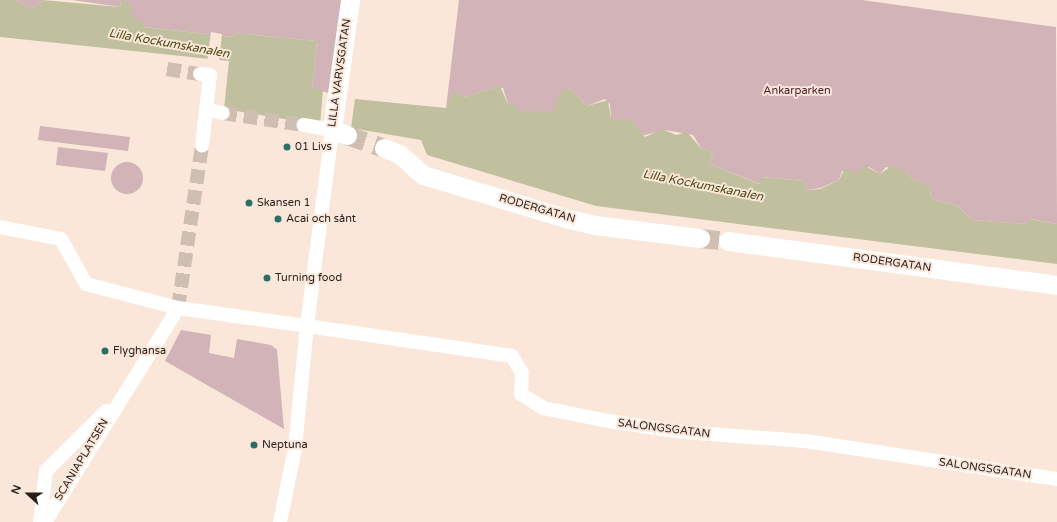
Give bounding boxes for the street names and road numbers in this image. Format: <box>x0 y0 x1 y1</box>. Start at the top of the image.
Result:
street label: LILLA VARVSGATAN <box>326 18 354 128</box>
street label: RODERGATAN <box>497 192 577 226</box>
street label: RODERGATAN <box>852 251 932 275</box>
street label: SCANIAPLATSEN <box>52 417 112 503</box>
street label: SALONGSGATAN <box>617 417 711 441</box>
street label: SALONGSGATAN <box>938 456 1032 482</box>

